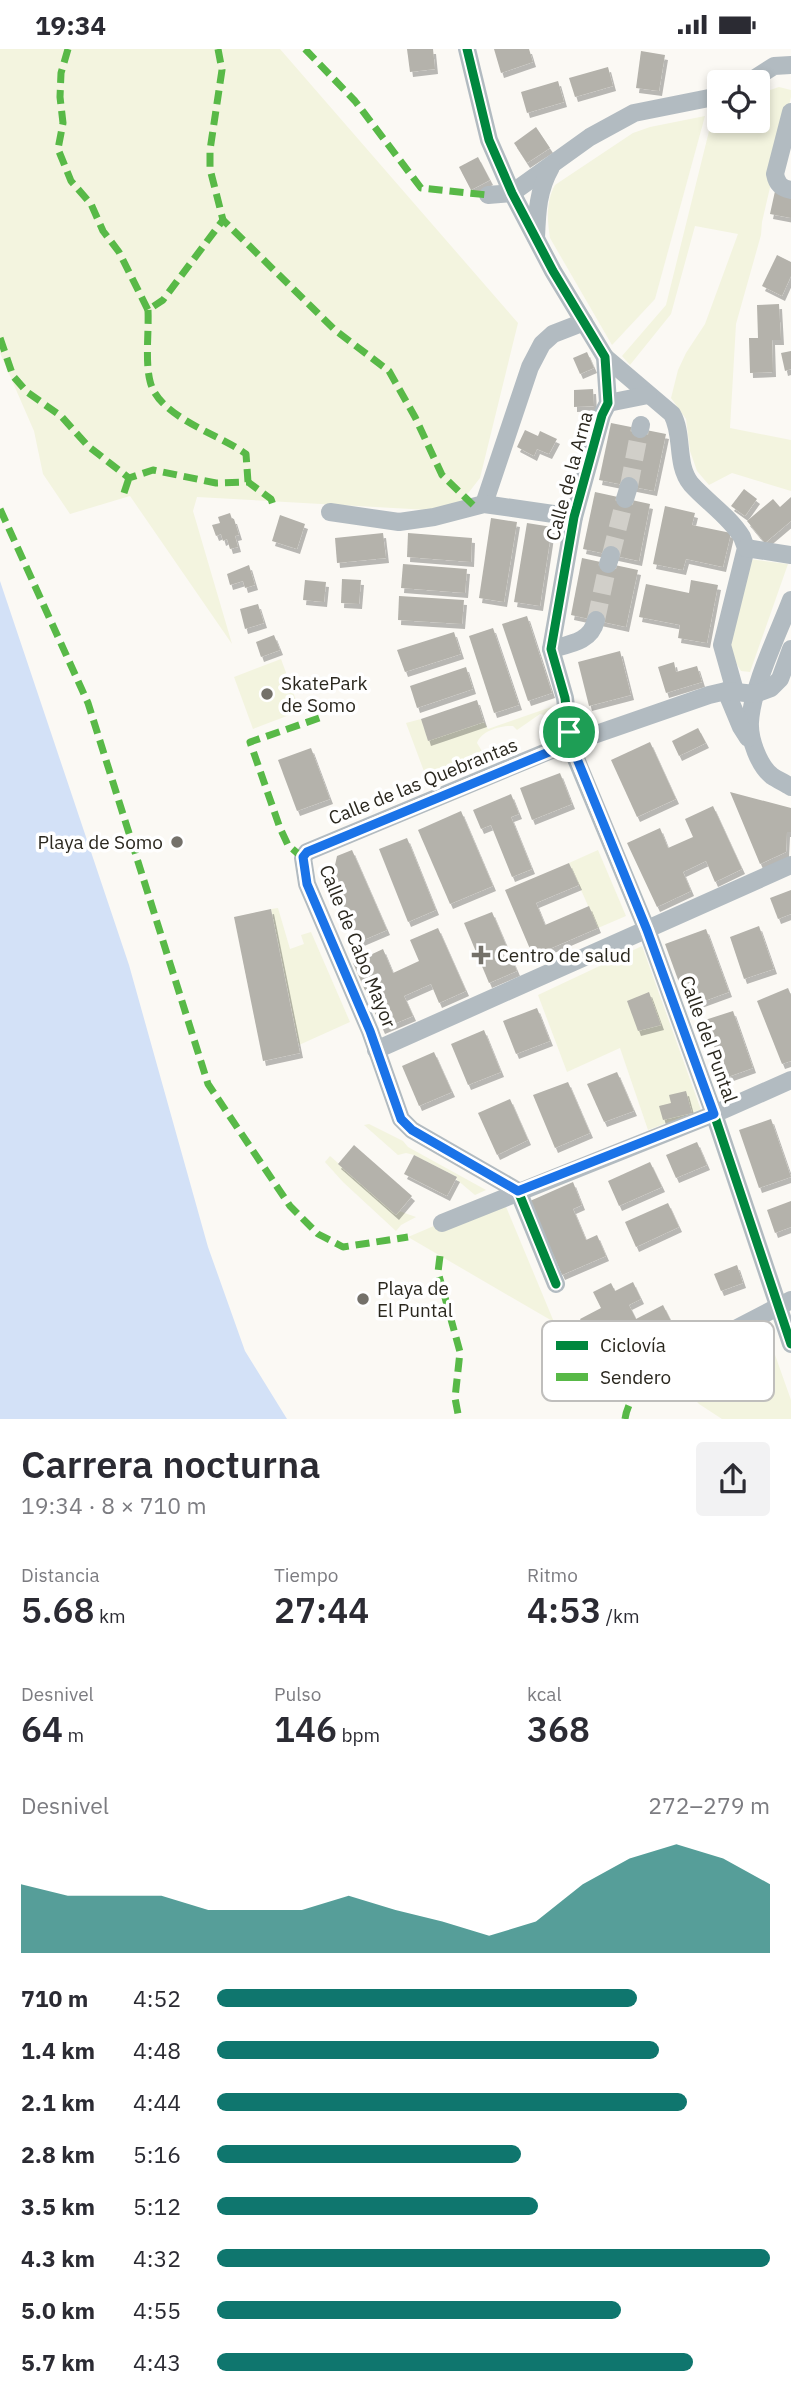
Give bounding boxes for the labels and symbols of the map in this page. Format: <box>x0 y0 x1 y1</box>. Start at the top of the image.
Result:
street label: Calle de la Arna <box>540 409 598 543</box>
place label: SkatePark de Somo <box>281 671 368 717</box>
marker: SkatePark de Somo <box>259 686 275 702</box>
pin <box>539 702 599 762</box>
street label: Calle de las Quebrantas <box>325 732 521 830</box>
place label: Playa de Somo <box>38 830 163 854</box>
marker: Playa de Somo <box>169 834 185 850</box>
street label: Calle de Cabo Mayor <box>314 861 402 1031</box>
place label: Centro de salud <box>497 943 631 967</box>
marker: Centro de salud <box>471 945 491 965</box>
street label: Calle del Puntal <box>675 972 743 1106</box>
place label: Playa de El Puntal <box>377 1276 453 1322</box>
marker: Playa de El Puntal <box>355 1291 371 1307</box>
legend <box>542 1321 774 1401</box>
text: Ciclovía <box>600 1333 666 1357</box>
text: Sendero <box>600 1365 671 1389</box>

